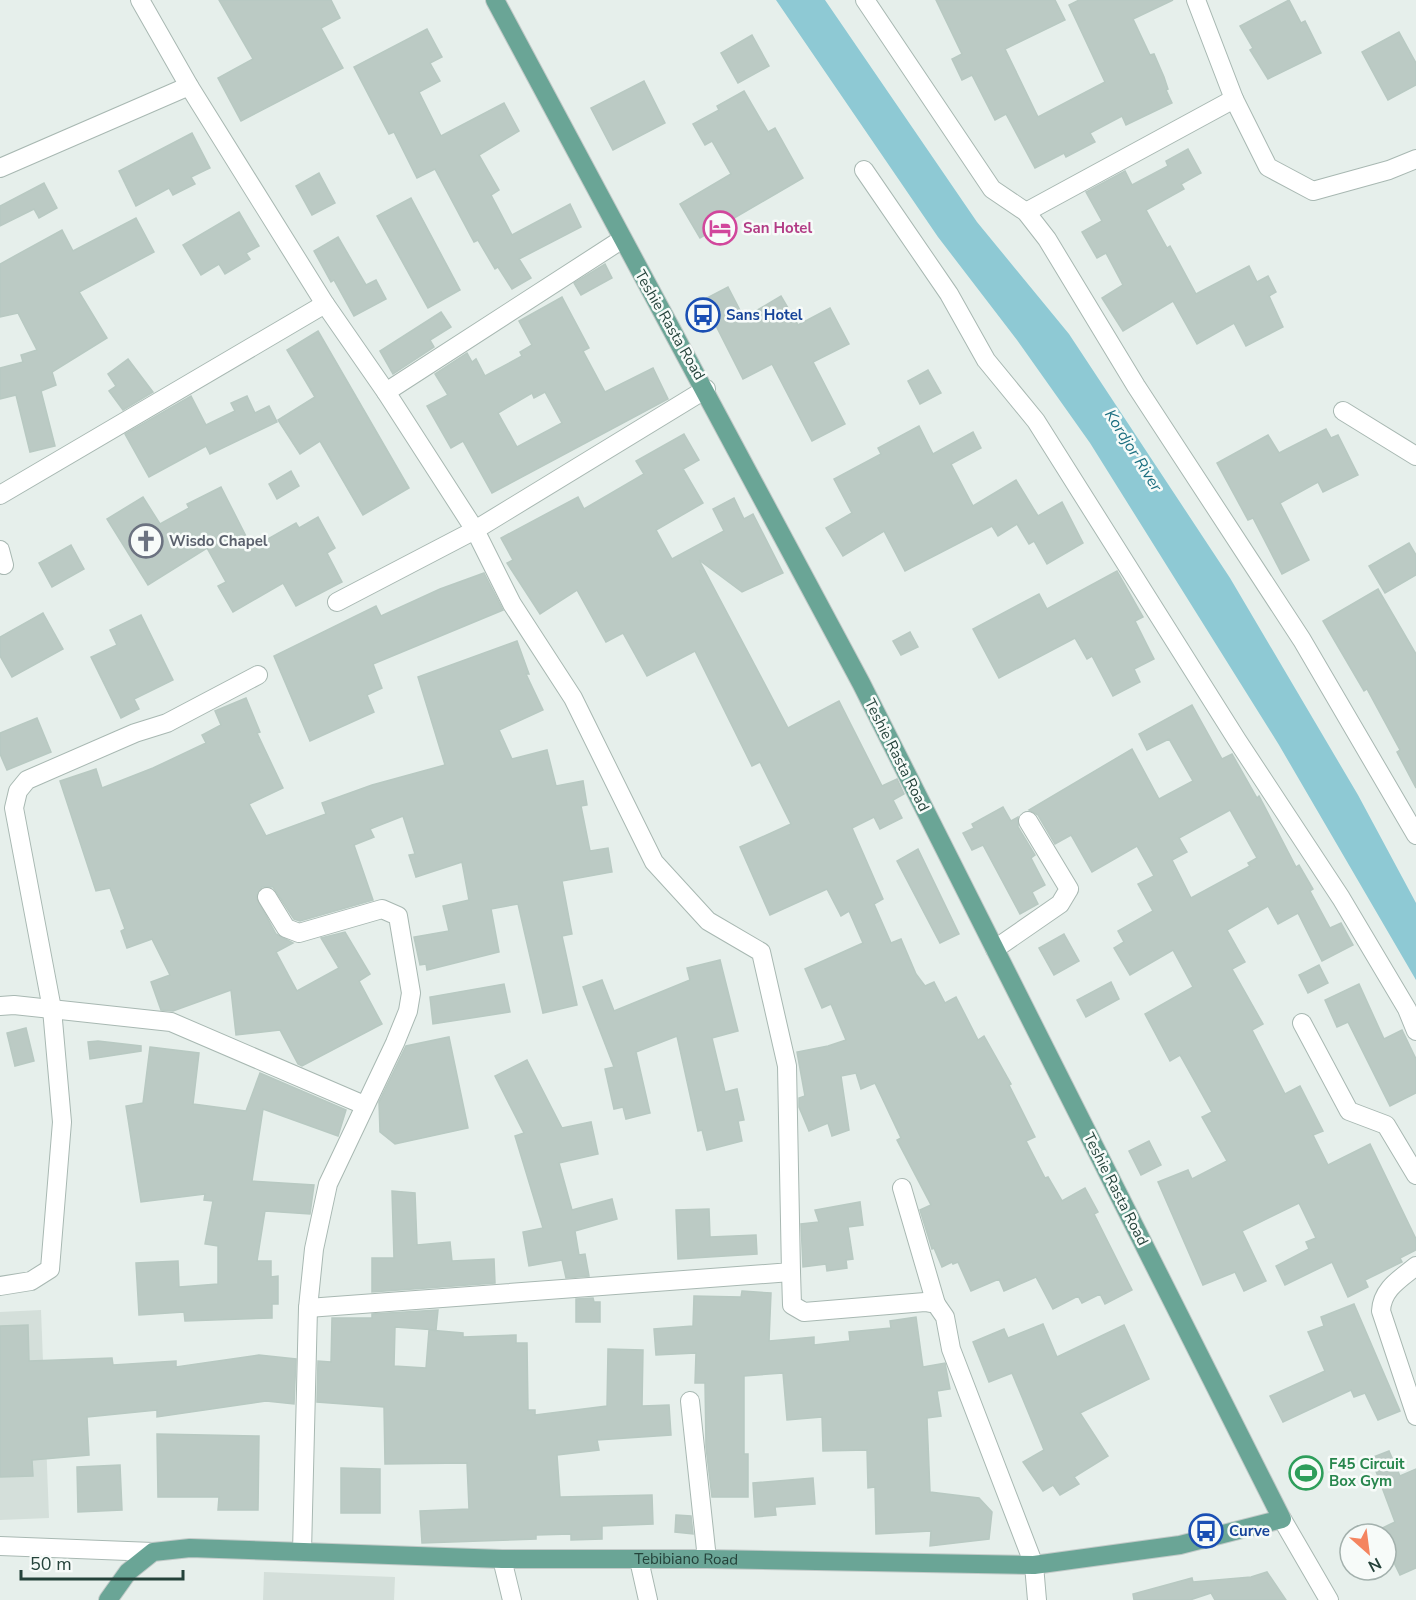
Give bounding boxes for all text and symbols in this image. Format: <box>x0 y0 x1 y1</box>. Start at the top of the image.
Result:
hotel icon: San Hotel <box>702 210 738 246</box>
place label: San Hotel <box>743 218 812 238</box>
street label: Teshie Rasta Road <box>630 266 710 384</box>
bus stop icon: Sans Hotel <box>685 297 721 333</box>
place label: Sans Hotel <box>726 305 803 325</box>
water label: Kordjor River <box>1099 405 1168 497</box>
church icon: Wisdo Chapel <box>128 523 164 559</box>
place label: Wisdo Chapel <box>169 531 268 551</box>
street label: Teshie Rasta Road <box>860 695 934 815</box>
street label: Teshie Rasta Road <box>1079 1129 1153 1249</box>
place label: F45 Circuit Box Gym <box>1329 1454 1405 1491</box>
sports icon: F45 Circuit Box Gym <box>1288 1455 1324 1491</box>
bus stop icon: Curve <box>1188 1513 1224 1549</box>
place label: Curve <box>1229 1521 1270 1541</box>
north arrow <box>1338 1522 1398 1582</box>
scale bar <box>21 1543 183 1581</box>
street label: Tebibiano Road <box>634 1549 738 1570</box>
text: 50 m <box>30 1552 72 1576</box>
text: N <box>1364 1552 1385 1577</box>

